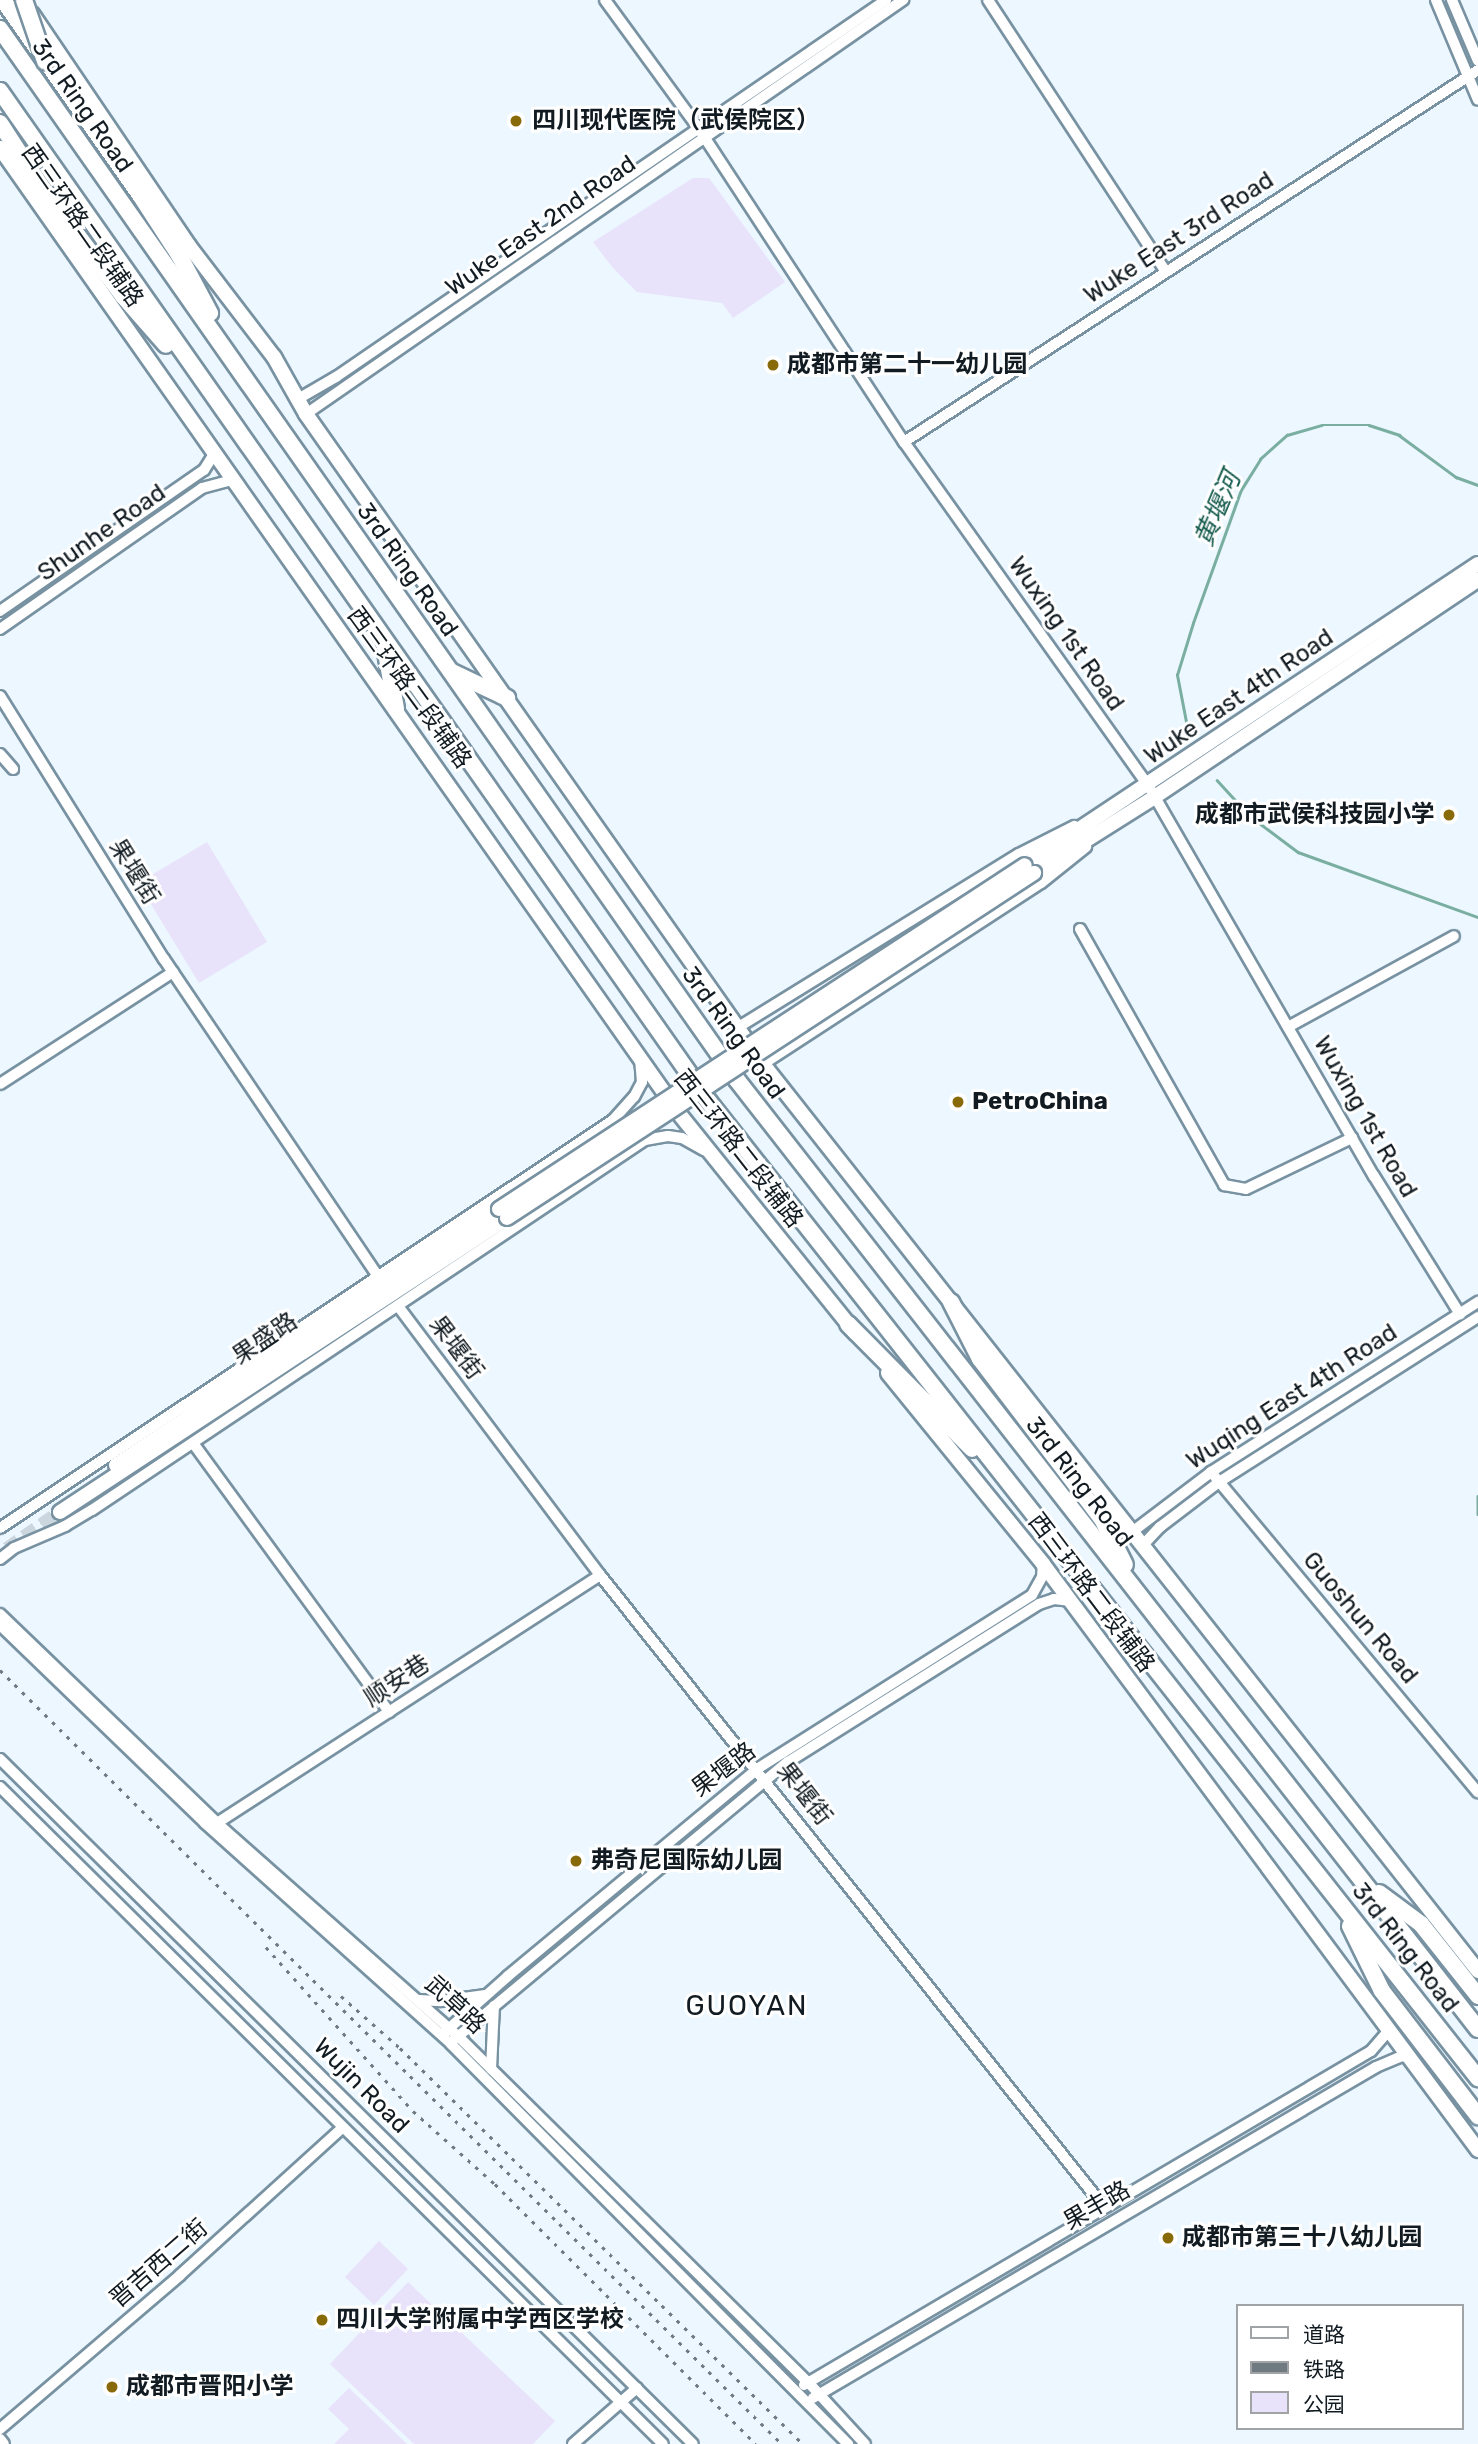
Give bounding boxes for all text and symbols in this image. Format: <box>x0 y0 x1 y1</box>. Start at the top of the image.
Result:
street label: 3rd Ring Road <box>25 34 139 178</box>
place label: 四川现代医院（武侯院区） <box>532 107 820 135</box>
marker: 四川现代医院（武侯院区） <box>506 111 526 131</box>
street label: 西三环路二段辅路 <box>15 139 149 313</box>
street label: Wuke East 2nd Road <box>440 150 642 302</box>
street label: Wuke East 3rd Road <box>1079 166 1279 310</box>
place label: 成都市第二十一幼儿园 <box>787 351 1027 379</box>
marker: 成都市第二十一幼儿园 <box>765 357 781 373</box>
water label: 黄堰河 <box>1188 467 1248 551</box>
street label: Shunhe Road <box>33 478 171 588</box>
street label: 3rd Ring Road <box>350 498 464 642</box>
street label: Wuxing 1st Road <box>1002 551 1130 717</box>
street label: 西三环路二段辅路 <box>341 602 477 774</box>
street label: Wuke East 4th Road <box>1139 623 1339 771</box>
place label: 成都市武侯科技园小学 <box>1195 801 1435 829</box>
marker: 成都市武侯科技园小学 <box>1441 807 1457 823</box>
street label: 果堰街 <box>103 834 165 910</box>
street label: 3rd Ring Road <box>675 961 791 1105</box>
street label: Wuxing 1st Road <box>1307 1031 1423 1203</box>
street label: 西三环路二段辅路 <box>668 1064 808 1234</box>
place label: PetroChina <box>972 1088 1108 1116</box>
marker: PetroChina <box>950 1094 966 1110</box>
street label: 果盛路 <box>227 1307 303 1371</box>
street label: 果堰街 <box>423 1311 489 1385</box>
street label: Wuqing East 4th Road <box>1181 1318 1403 1476</box>
street label: 3rd Ring Road <box>1019 1411 1139 1553</box>
street label: 西三环路二段辅路 <box>1022 1508 1160 1678</box>
street label: Guoshun Road <box>1297 1546 1423 1690</box>
street label: 顺安巷 <box>359 1649 435 1713</box>
street label: 果堰路 <box>687 1737 761 1803</box>
street label: 果堰街 <box>770 1757 838 1831</box>
place label: 弗奇尼国际幼儿园 <box>590 1847 782 1875</box>
marker: 弗奇尼国际幼儿园 <box>568 1853 584 1869</box>
street label: 3rd Ring Road <box>1345 1877 1465 2019</box>
street label: 武草路 <box>419 1970 491 2040</box>
district label: GUOYAN <box>686 1989 808 2023</box>
street label: Wujin Road <box>307 2032 415 2140</box>
street label: 果丰路 <box>1059 2176 1135 2236</box>
street label: 晋吉西二街 <box>104 2214 214 2314</box>
place label: 成都市第三十八幼儿园 <box>1182 2224 1422 2252</box>
marker: 成都市第三十八幼儿园 <box>1160 2230 1176 2246</box>
legend <box>1236 2304 1464 2430</box>
place label: 四川大学附属中学西区学校 <box>336 2306 624 2334</box>
marker: 四川大学附属中学西区学校 <box>314 2312 330 2328</box>
text: 道路 <box>1303 2322 1345 2347</box>
text: 铁路 <box>1303 2357 1345 2382</box>
place label: 成都市晋阳小学 <box>126 2373 294 2401</box>
marker: 成都市晋阳小学 <box>104 2379 120 2395</box>
text: 公园 <box>1303 2392 1345 2417</box>

